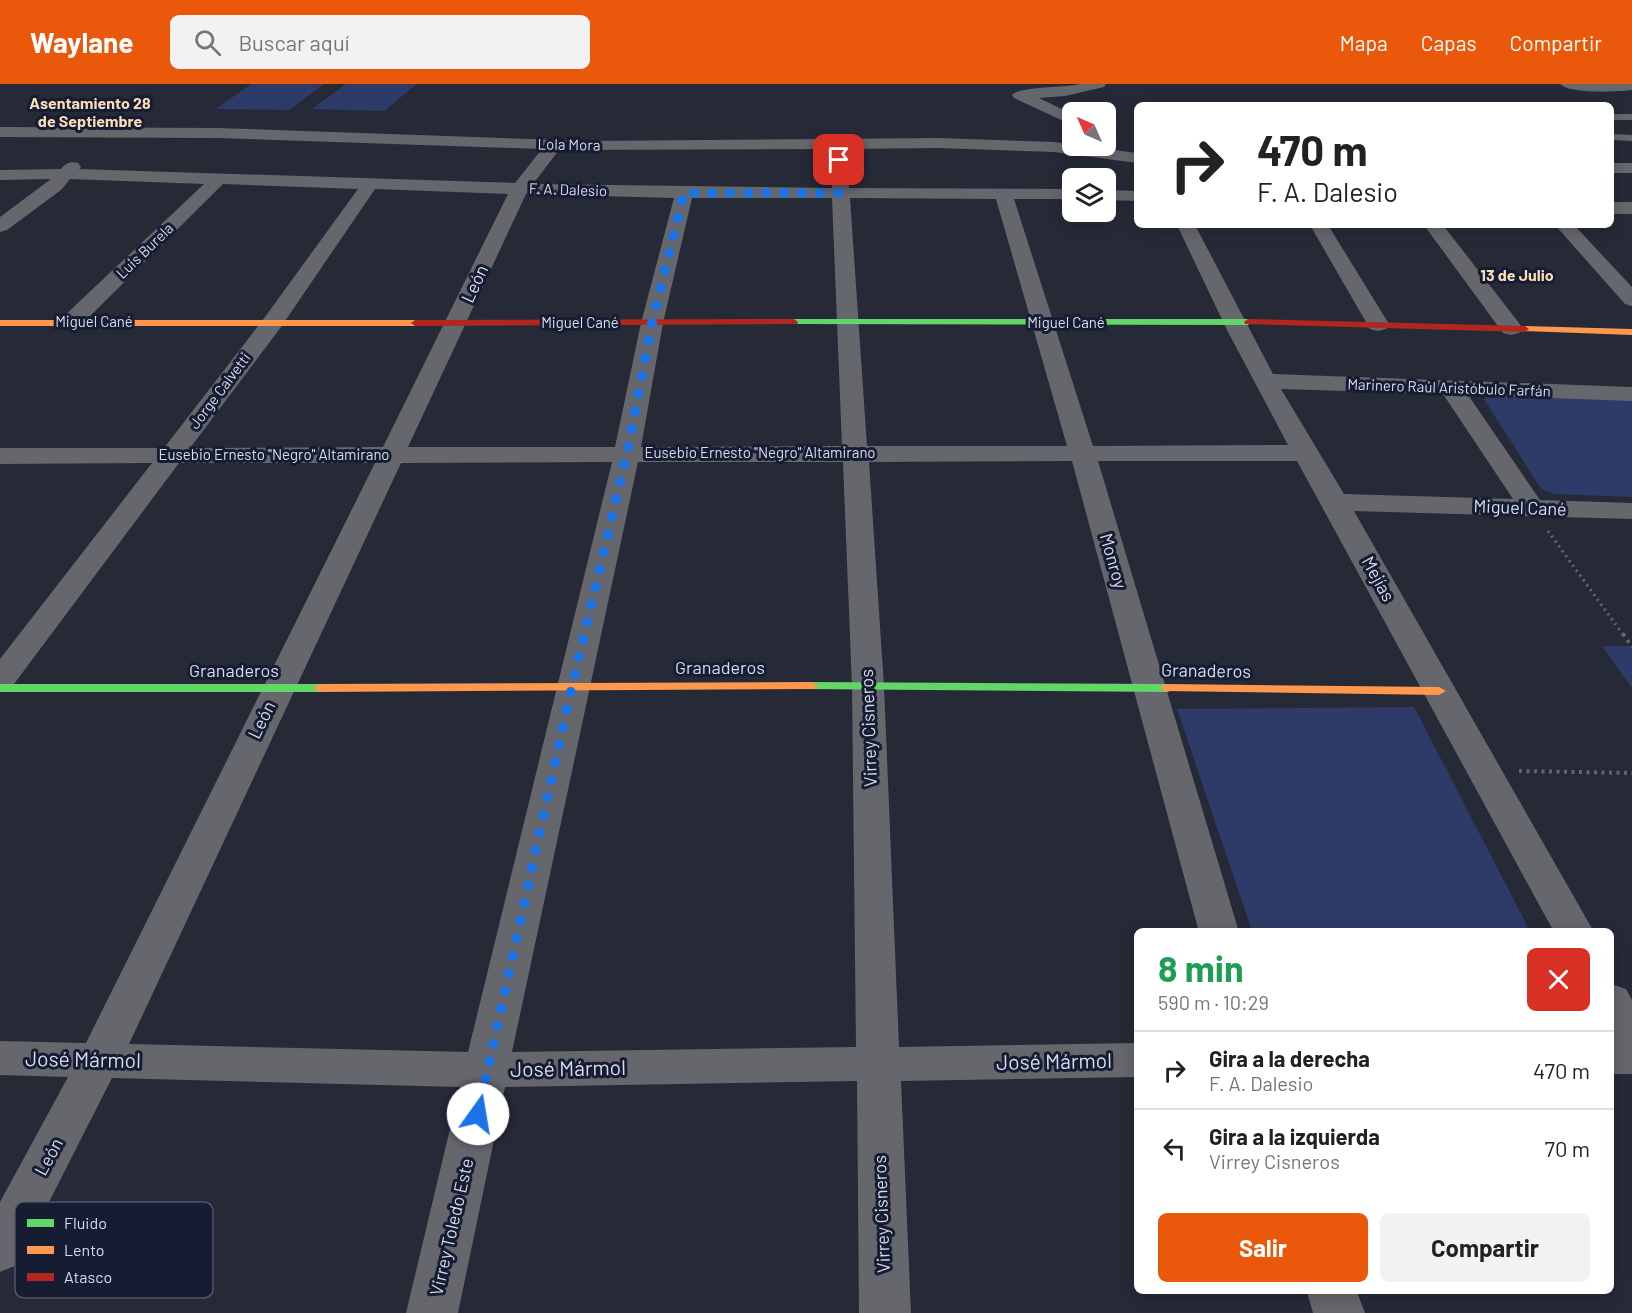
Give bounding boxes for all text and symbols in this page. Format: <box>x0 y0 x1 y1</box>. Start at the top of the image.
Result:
search box <box>170 15 590 69</box>
text: Waylane <box>30 25 134 59</box>
icon: search <box>191 26 224 59</box>
text: Buscar aquí <box>239 29 349 55</box>
text: Mapa <box>1340 30 1388 55</box>
text: Capas <box>1421 30 1477 55</box>
text: Compartir <box>1510 30 1602 55</box>
district label: Asentamiento 28 de Septiembre <box>29 93 151 130</box>
north arrow <box>1062 102 1116 156</box>
map controls <box>1062 102 1116 222</box>
text: 470 m <box>1257 124 1368 174</box>
icon: right <box>1158 126 1236 204</box>
street label: Lola Mora <box>537 134 601 154</box>
pin <box>813 134 864 185</box>
icon: arrive <box>822 143 855 176</box>
button: layers <box>1062 168 1116 222</box>
text: F. A. Dalesio <box>1257 175 1398 207</box>
street label: F. A. Dalesio <box>529 179 607 199</box>
street label: Luis Burela <box>112 219 177 282</box>
street label: León <box>456 261 492 306</box>
district label: 13 de Julio <box>1480 265 1554 284</box>
street label: Miguel Cané <box>55 312 133 330</box>
street label: Miguel Cané <box>541 313 619 331</box>
street label: Miguel Cané <box>1027 313 1105 331</box>
street label: Jorge Calvetti <box>185 349 254 432</box>
street label: Marinero Raúl Aristóbulo Farfán <box>1347 374 1551 400</box>
street label: Eusebio Ernesto "Negro" Altamirano <box>644 443 876 461</box>
street label: Eusebio Ernesto "Negro" Altamirano <box>158 445 390 463</box>
street label: Miguel Cané <box>1473 494 1567 520</box>
street label: Monroy <box>1096 530 1132 591</box>
street label: Mejías <box>1357 552 1400 605</box>
street label: Granaderos <box>675 656 765 678</box>
street label: Granaderos <box>1161 658 1251 682</box>
street label: Granaderos <box>189 659 279 681</box>
street label: Virrey Cisneros <box>855 669 881 787</box>
street label: León <box>243 697 280 742</box>
text: 8 min <box>1158 946 1244 989</box>
button: close <box>1527 948 1590 1011</box>
text: 590 m · 10:29 <box>1158 990 1269 1014</box>
street label: José Mármol <box>25 1045 141 1072</box>
text: Gira a la derecha <box>1209 1045 1370 1071</box>
street label: José Mármol <box>996 1047 1112 1074</box>
street label: José Mármol <box>510 1054 626 1081</box>
icon: right <box>1158 1054 1191 1087</box>
text: 470 m <box>1533 1057 1590 1083</box>
text: F. A. Dalesio <box>1209 1071 1313 1095</box>
position arrow <box>446 1082 510 1146</box>
text: Gira a la izquierda <box>1209 1123 1380 1149</box>
icon: left <box>1158 1132 1191 1165</box>
street label: León <box>29 1134 67 1179</box>
text: 70 m <box>1545 1135 1590 1161</box>
text: Virrey Cisneros <box>1209 1149 1340 1173</box>
street label: Virrey Cisneros <box>868 1155 894 1273</box>
street label: Virrey Toledo Este <box>424 1156 478 1298</box>
legend <box>15 1202 213 1298</box>
text: Fluido <box>64 1213 107 1232</box>
button: Salir <box>1158 1213 1368 1282</box>
button: Compartir <box>1380 1213 1590 1282</box>
text: Lento <box>64 1240 105 1259</box>
text: Atasco <box>64 1267 112 1286</box>

